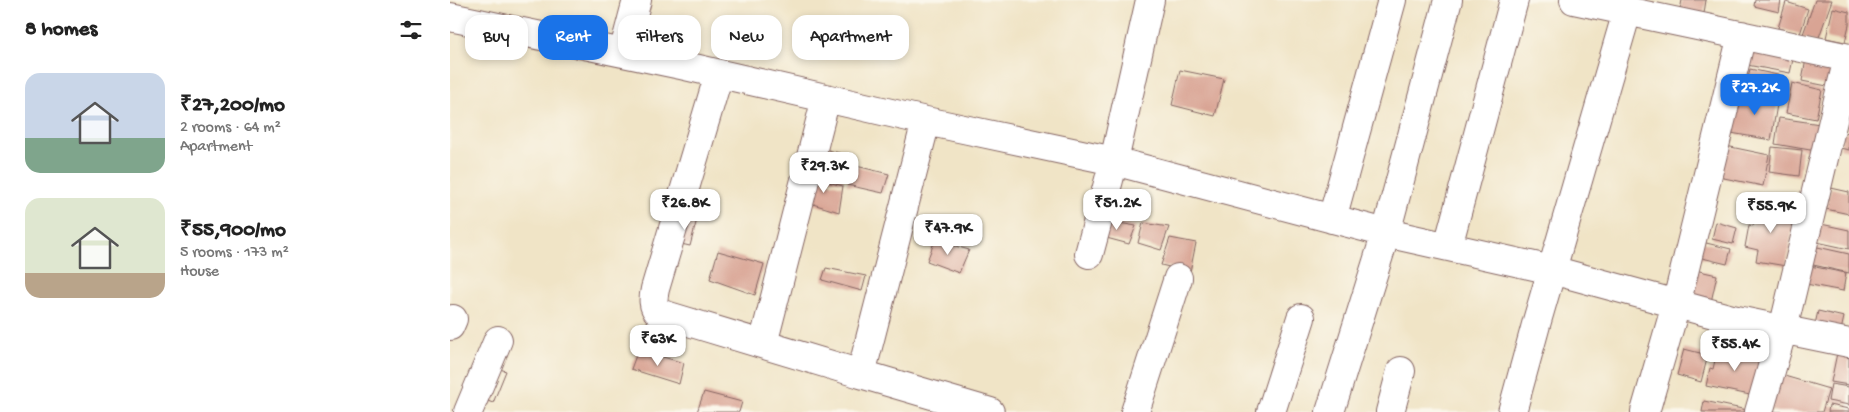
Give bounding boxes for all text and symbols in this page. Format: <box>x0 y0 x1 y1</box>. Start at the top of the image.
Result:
chip: Buy <box>465 15 528 60</box>
chip: Rent <box>538 15 608 60</box>
chip: Filters <box>618 15 701 60</box>
chip: New <box>711 15 782 60</box>
chip: Apartment <box>792 15 909 60</box>
icon: filters <box>397 16 425 44</box>
text: 8 homes <box>25 18 97 43</box>
pin: ₹27.2K <box>1714 74 1796 116</box>
text: ₹27.2K <box>1732 80 1779 99</box>
icon: home <box>65 93 125 153</box>
text: ₹27,200/mo <box>180 94 285 119</box>
text: 2 rooms · 64 m² <box>180 119 281 138</box>
text: Apartment <box>180 138 252 157</box>
pin: ₹29.3K <box>783 152 865 194</box>
text: ₹29.3K <box>800 158 848 177</box>
pin: ₹26.8K <box>644 188 726 231</box>
pin: ₹51.2K <box>1076 188 1158 231</box>
pin: ₹55.9K <box>1730 192 1812 234</box>
text: ₹26.8K <box>661 195 709 214</box>
text: ₹51.2K <box>1094 195 1140 214</box>
text: ₹55.9K <box>1747 198 1795 217</box>
pin: ₹47.9K <box>907 214 989 256</box>
icon: home <box>65 218 125 278</box>
text: ₹55,900/mo <box>180 219 286 244</box>
text: ₹47.9K <box>925 220 971 239</box>
text: 5 rooms · 173 m² <box>180 244 289 263</box>
text: House <box>180 263 219 282</box>
pin: ₹63K <box>628 324 688 367</box>
pin: ₹55.4K <box>1694 330 1776 372</box>
text: ₹63K <box>641 331 675 350</box>
text: ₹55.4K <box>1711 336 1759 355</box>

